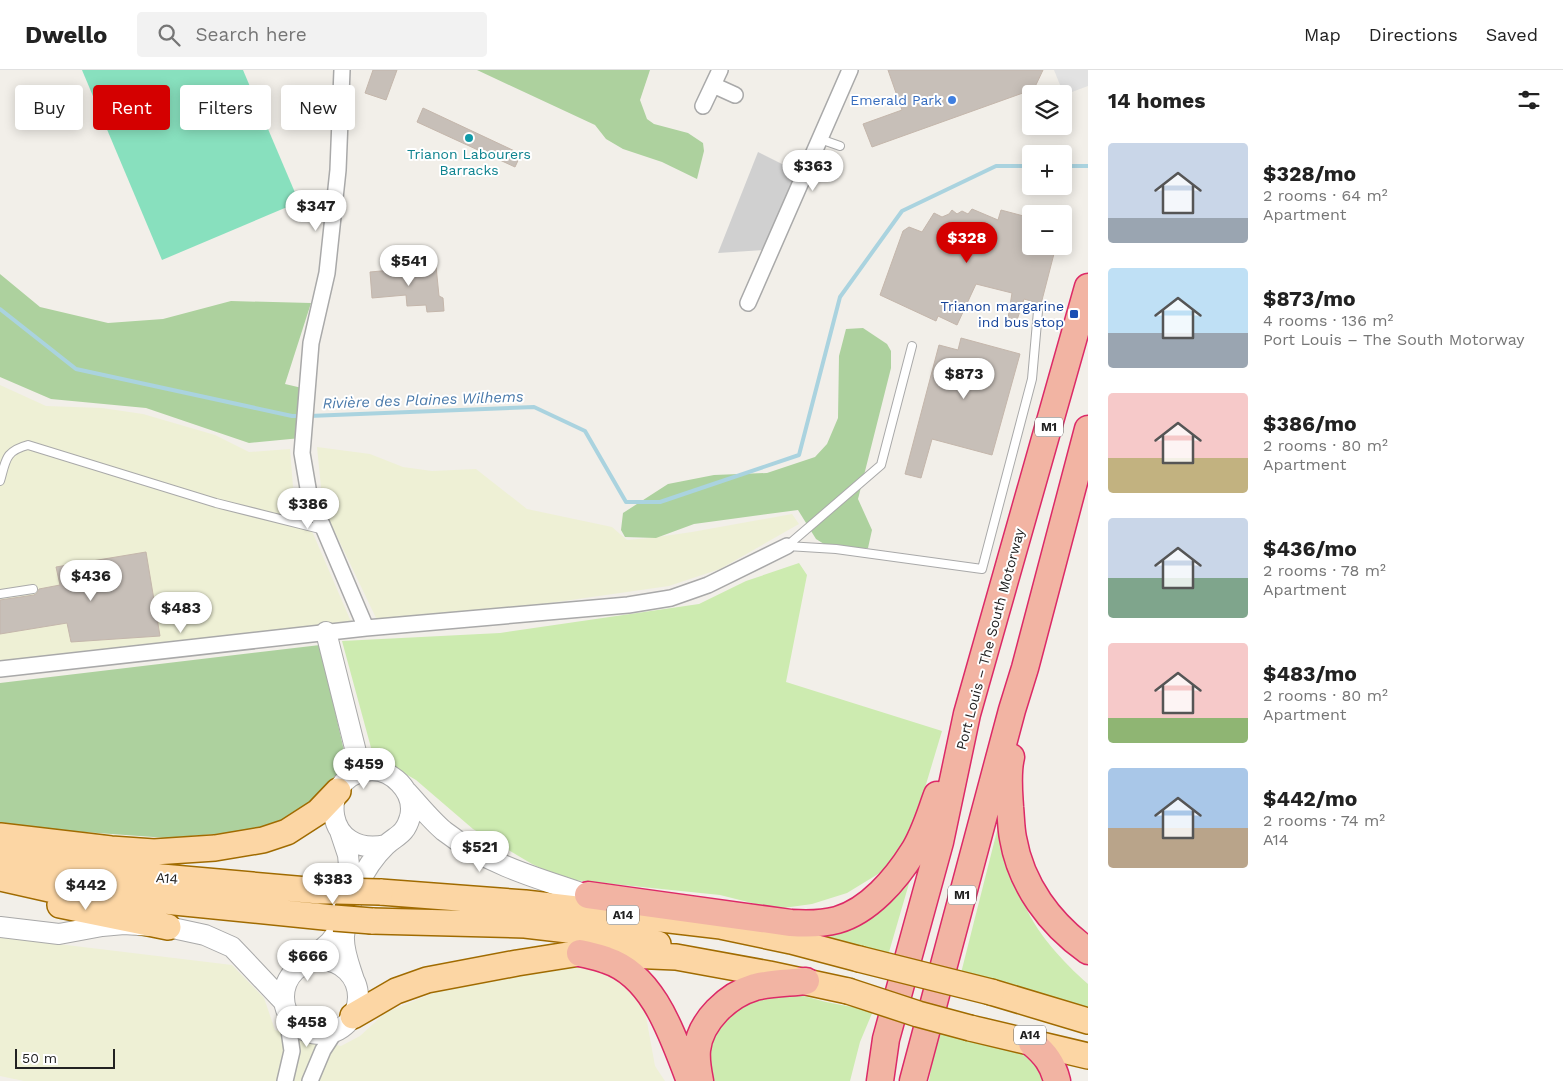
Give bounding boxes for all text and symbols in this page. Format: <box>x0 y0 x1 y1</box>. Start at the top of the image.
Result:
search box <box>137 12 487 57</box>
text: Dwello <box>25 21 107 49</box>
icon: search <box>155 21 183 49</box>
text: Search here <box>195 23 307 46</box>
text: Map <box>1304 24 1341 45</box>
text: Directions <box>1369 24 1458 45</box>
text: Saved <box>1486 24 1538 45</box>
chip: Buy <box>15 85 83 130</box>
chip: Rent <box>93 85 170 130</box>
chip: Filters <box>180 85 271 130</box>
chip: New <box>281 85 355 130</box>
map controls <box>1022 85 1072 255</box>
button: layers <box>1022 85 1072 135</box>
icon: filters <box>1515 86 1543 114</box>
text: 14 homes <box>1108 88 1205 113</box>
place label: Emerald Park <box>850 92 942 108</box>
marker: Emerald Park <box>946 94 958 106</box>
marker: Trianon Labourers Barracks <box>463 132 475 144</box>
button: + <box>1022 145 1072 195</box>
place label: Trianon Labourers Barracks <box>407 146 531 178</box>
pin: $363 <box>783 150 843 192</box>
text: $363 <box>793 156 833 175</box>
text: $328/mo <box>1263 161 1356 186</box>
icon: home <box>1148 163 1208 223</box>
text: 2 rooms · 64 m² <box>1263 186 1388 205</box>
pin: $347 <box>286 190 346 232</box>
text: $347 <box>296 196 336 215</box>
button: − <box>1022 205 1072 255</box>
text: Apartment <box>1263 205 1346 224</box>
pin: $328 <box>937 222 997 264</box>
text: $328 <box>947 228 987 247</box>
pin: $541 <box>379 244 439 287</box>
text: $541 <box>391 251 427 270</box>
text: $873/mo <box>1263 286 1356 311</box>
icon: home <box>1148 288 1208 348</box>
place label: Trianon margarine ind bus stop <box>940 298 1064 330</box>
marker: Trianon margarine ind bus stop <box>1068 308 1080 320</box>
text: 4 rooms · 136 m² <box>1263 311 1393 330</box>
text: Port Louis – The South Motorway <box>1263 330 1525 349</box>
pin: $873 <box>934 358 994 400</box>
text: $873 <box>945 364 983 383</box>
water label: Rivière des Plaines Wilhems <box>322 387 524 413</box>
text: $386/mo <box>1263 411 1356 436</box>
icon: home <box>1148 413 1208 473</box>
road number: M1 <box>1035 418 1063 437</box>
text: 2 rooms · 80 m² <box>1263 436 1388 455</box>
text: Apartment <box>1263 455 1346 474</box>
pin: $386 <box>278 488 338 530</box>
text: $386 <box>288 494 328 513</box>
street label: Port Louis – The South Motorway <box>953 526 1028 752</box>
text: $436/mo <box>1263 536 1357 561</box>
icon: home <box>1148 538 1208 598</box>
pin: $436 <box>61 560 121 602</box>
text: 2 rooms · 78 m² <box>1263 561 1386 580</box>
text: $436 <box>71 566 111 585</box>
text: Apartment <box>1263 580 1346 599</box>
pin: $483 <box>151 592 211 634</box>
text: $483 <box>161 598 201 617</box>
text: $483/mo <box>1263 661 1357 686</box>
icon: home <box>1148 663 1208 723</box>
text: 2 rooms · 80 m² <box>1263 686 1388 705</box>
text: Apartment <box>1263 705 1346 724</box>
pin: $459 <box>334 748 394 790</box>
text: $459 <box>344 754 384 773</box>
text: $442/mo <box>1263 786 1357 811</box>
icon: home <box>1148 788 1208 848</box>
text: 2 rooms · 74 m² <box>1263 811 1385 830</box>
pin: $521 <box>450 830 510 873</box>
text: A14 <box>1263 830 1289 849</box>
text: $521 <box>462 837 498 856</box>
pin: $383 <box>303 862 363 905</box>
pin: $442 <box>56 868 116 911</box>
street label: A14 <box>155 869 179 887</box>
text: $383 <box>313 869 353 888</box>
text: $442 <box>66 875 106 894</box>
road number: M1 <box>948 886 976 904</box>
road number: A14 <box>607 906 639 924</box>
pin: $666 <box>278 940 338 982</box>
text: $666 <box>288 946 328 965</box>
pin: $458 <box>277 1006 337 1048</box>
text: $458 <box>287 1012 327 1031</box>
road number: A14 <box>1014 1026 1046 1044</box>
scale bar <box>15 1046 115 1069</box>
text: 50 m <box>22 1050 57 1066</box>

